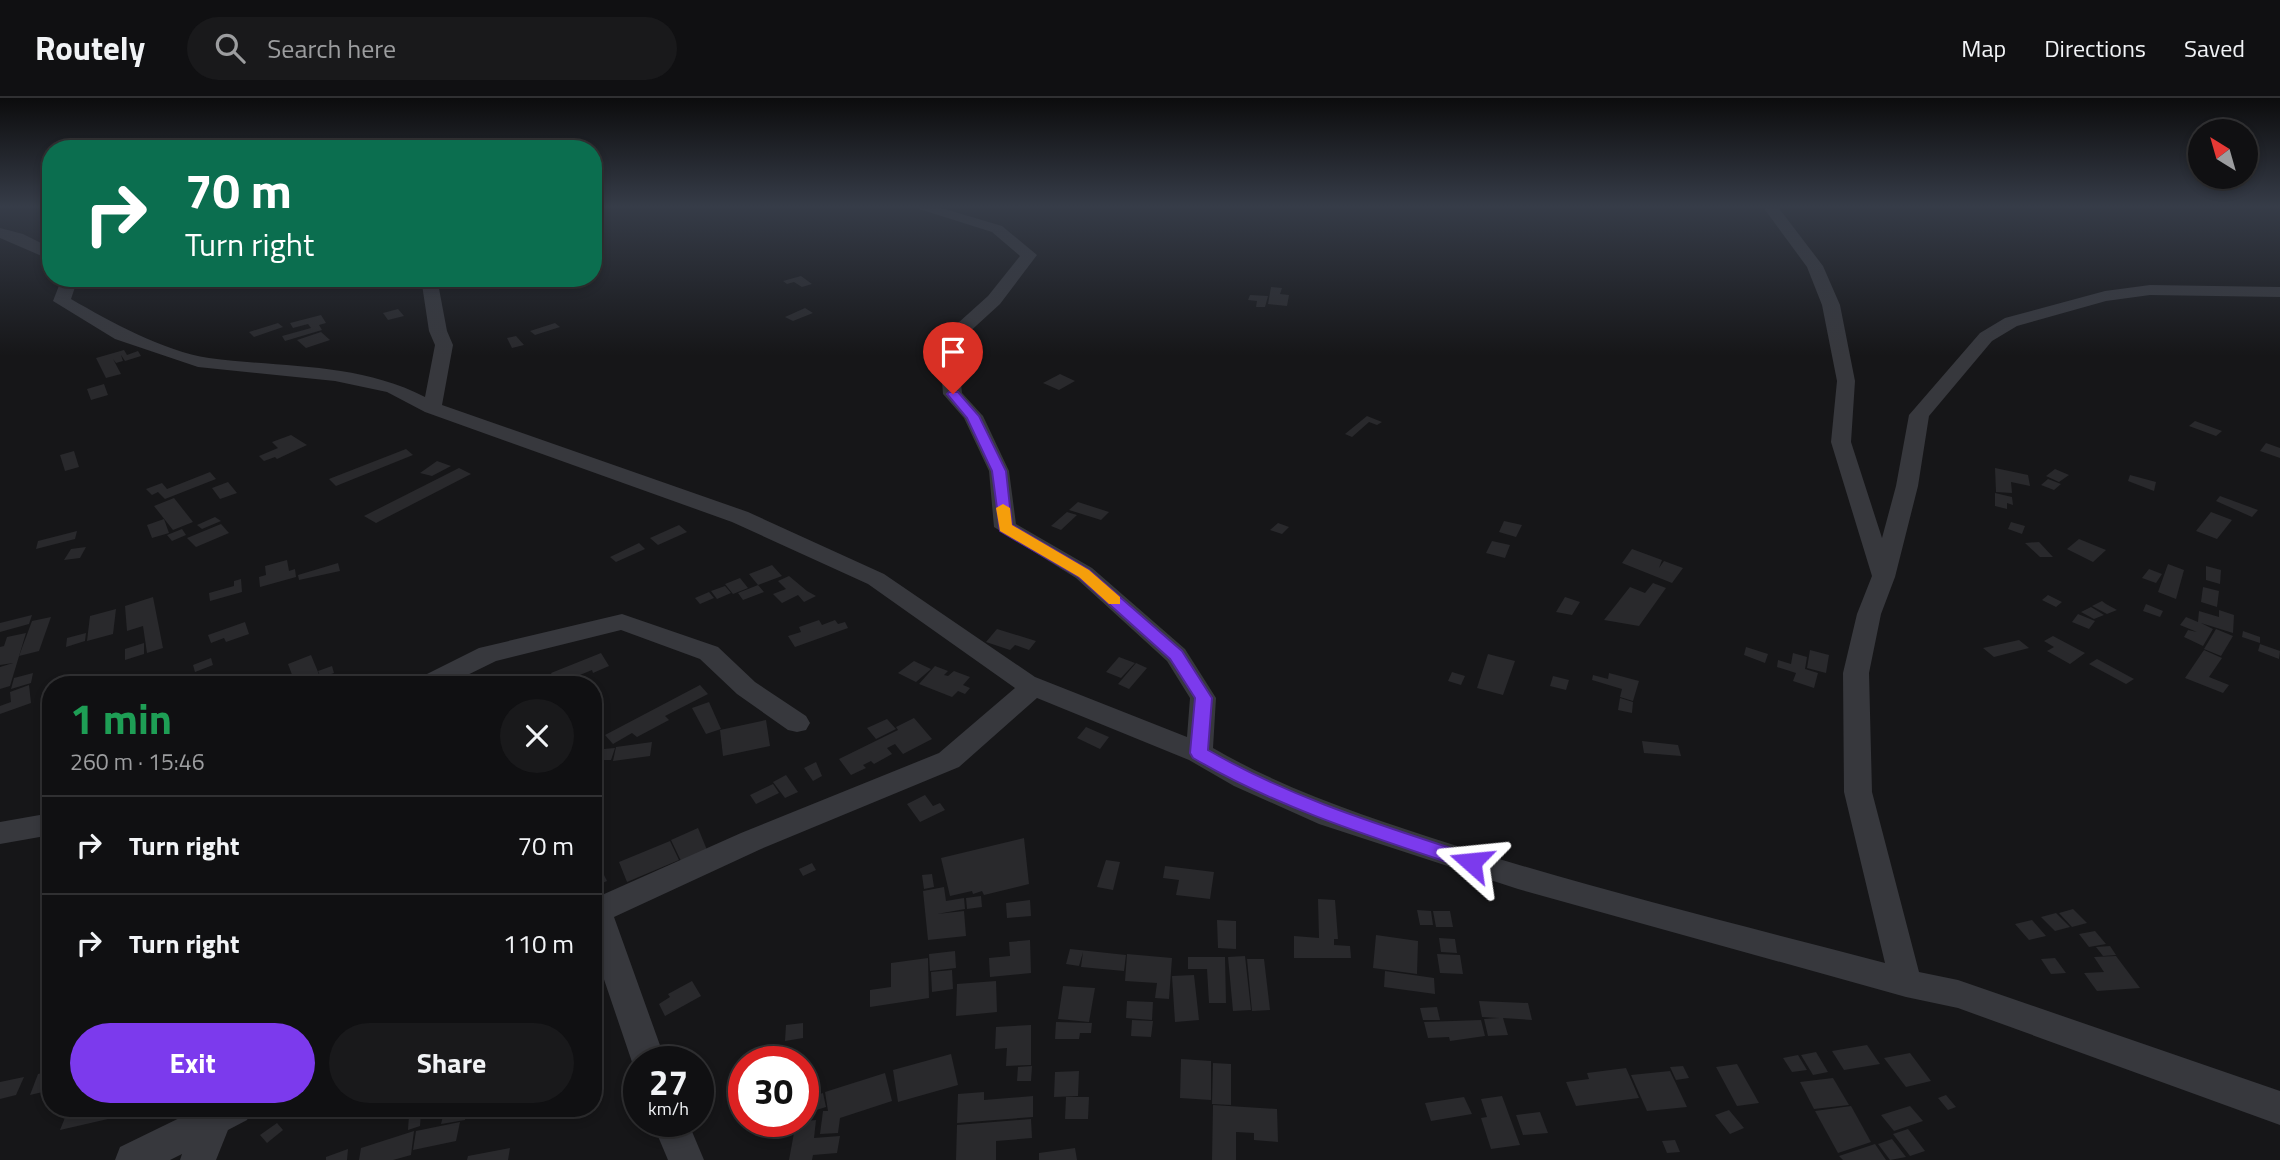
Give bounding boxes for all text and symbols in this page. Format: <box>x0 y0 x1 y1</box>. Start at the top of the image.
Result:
search box <box>187 17 677 80</box>
text: Routely <box>35 23 145 73</box>
icon: search <box>211 29 249 67</box>
text: Search here <box>267 29 396 68</box>
text: Map <box>1961 30 2006 66</box>
text: Directions <box>2044 30 2146 66</box>
text: Saved <box>2184 30 2245 66</box>
north arrow <box>2188 119 2258 189</box>
map controls <box>2188 119 2258 189</box>
text: 70 m <box>185 152 292 227</box>
icon: right <box>70 168 161 259</box>
text: Turn right <box>185 220 314 268</box>
pin <box>923 322 983 394</box>
icon: arrive <box>934 333 972 371</box>
text: 1 min <box>70 686 172 750</box>
button: close <box>500 699 574 773</box>
text: 260 m · 15:46 <box>70 744 205 779</box>
position arrow <box>1434 825 1508 899</box>
icon: right <box>70 826 108 864</box>
text: Turn right <box>129 826 240 865</box>
text: 70 m <box>517 826 574 865</box>
icon: right <box>70 924 108 962</box>
text: Turn right <box>129 924 240 963</box>
text: 110 m <box>503 924 574 963</box>
button: Exit <box>70 1023 315 1103</box>
button: Share <box>329 1023 574 1103</box>
speed limit sign: 30 <box>728 1046 819 1137</box>
text: 27 <box>649 1055 688 1109</box>
text: km/h <box>648 1095 689 1122</box>

